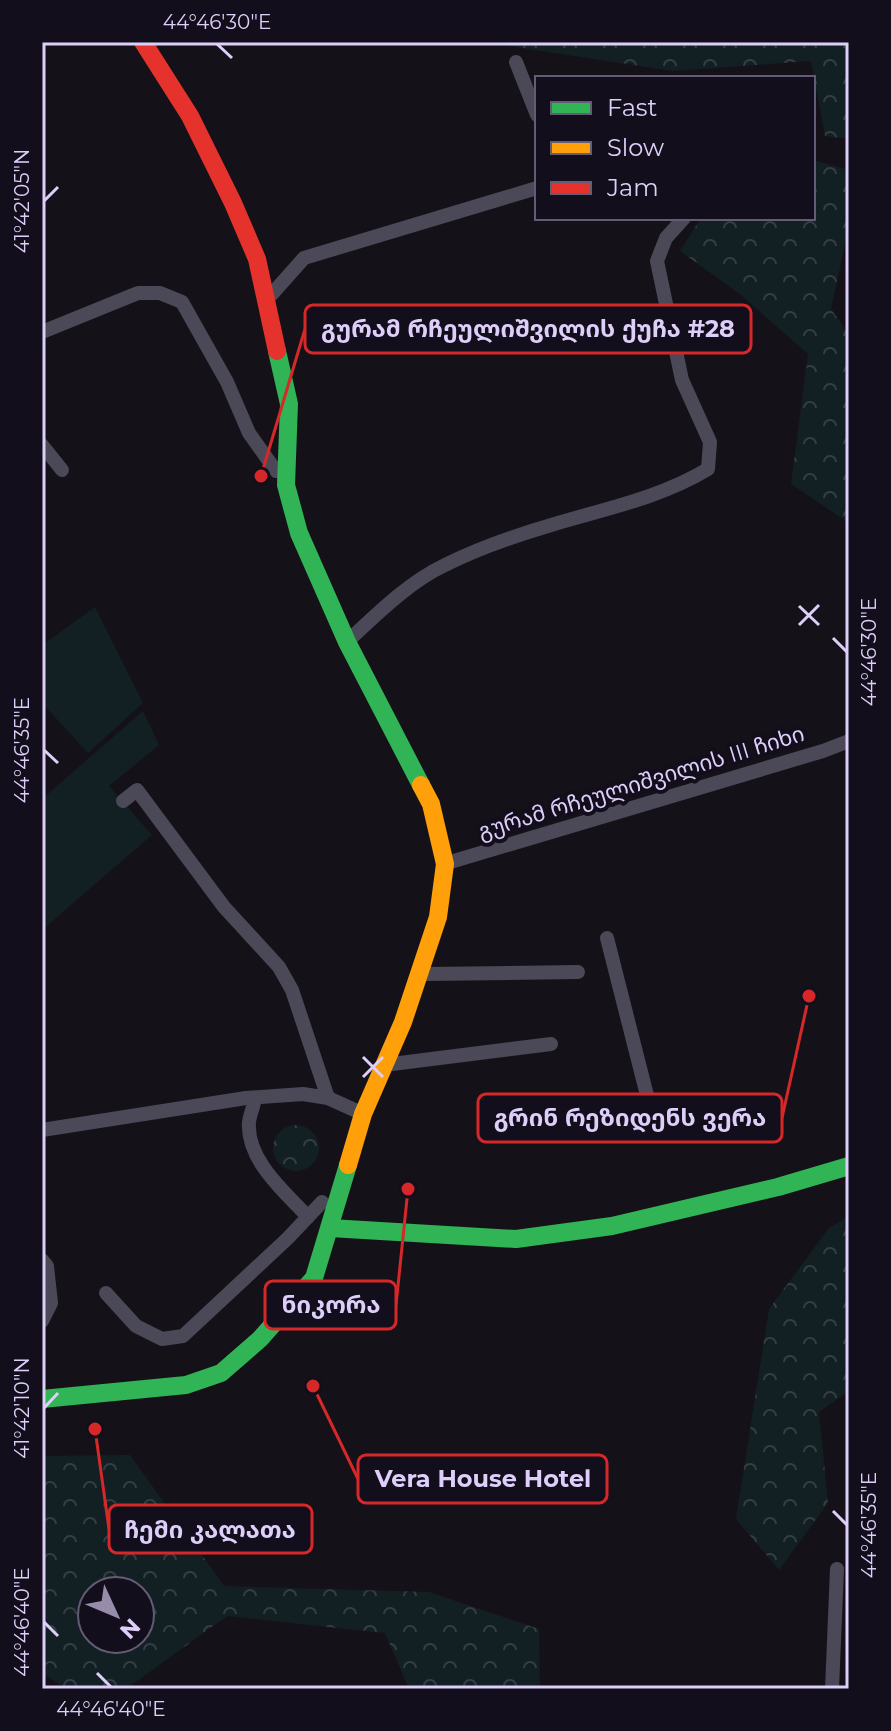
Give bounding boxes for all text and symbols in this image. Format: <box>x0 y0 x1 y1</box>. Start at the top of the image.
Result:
text: 44°46'30"E <box>163 10 271 34</box>
legend <box>535 76 815 220</box>
text: Fast <box>607 93 658 122</box>
text: Slow <box>607 133 664 162</box>
text: 41°42'05"N <box>10 149 34 253</box>
text: Jam <box>606 173 659 202</box>
callout: გურამ რჩეულიშვილის ქუჩა #28 <box>305 305 751 353</box>
text: გურამ რჩეულიშვილის ქუჩა #28 <box>321 314 735 343</box>
text: 44°46'30"E <box>857 598 881 706</box>
text: 44°46'35"E <box>10 697 34 803</box>
street label: გურამ რჩეულიშვილის III ჩიხი <box>475 720 808 845</box>
callout: გრინ რეზიდენს ვერა <box>478 1094 782 1142</box>
text: გრინ რეზიდენს ვერა <box>494 1103 766 1133</box>
callout: ნიკორა <box>265 1281 396 1329</box>
text: ნიკორა <box>282 1290 380 1319</box>
text: 41°42'10"N <box>10 1357 34 1459</box>
callout: Vera House Hotel <box>358 1455 607 1503</box>
text: Vera House Hotel <box>374 1464 591 1493</box>
text: 44°46'35"E <box>857 1472 881 1578</box>
callout: ჩემი კალათა <box>109 1505 312 1553</box>
text: ჩემი კალათა <box>124 1515 296 1544</box>
text: 44°46'40"E <box>10 1567 34 1677</box>
north arrow <box>76 1575 156 1655</box>
text: N <box>114 1613 146 1644</box>
text: 44°46'40"E <box>56 1697 166 1721</box>

